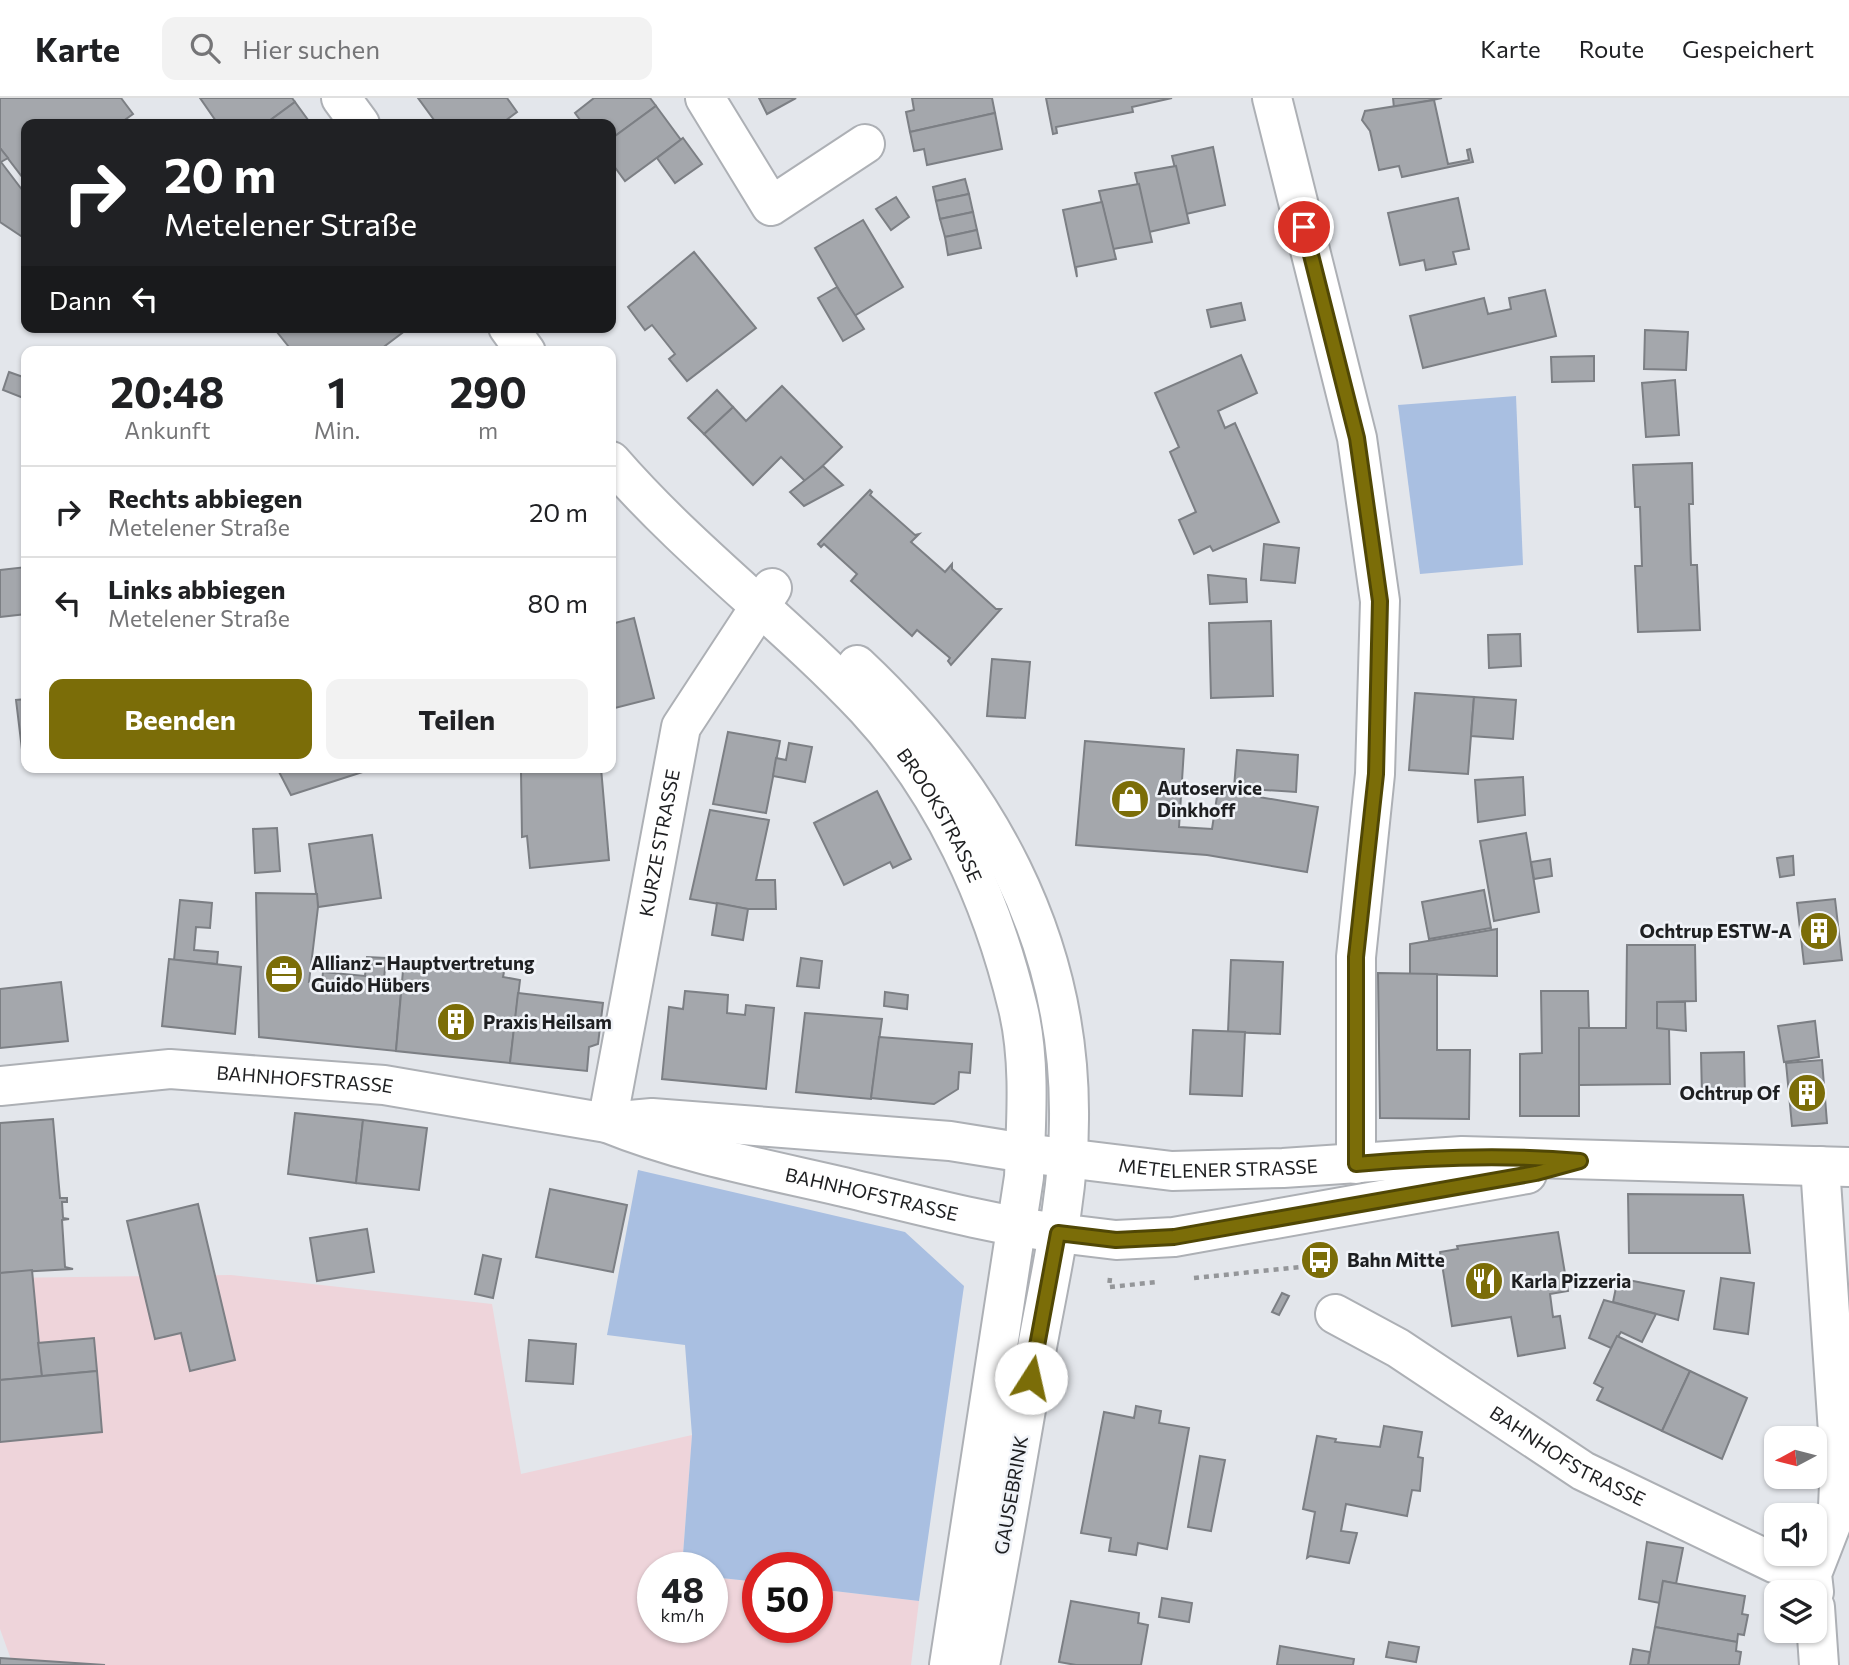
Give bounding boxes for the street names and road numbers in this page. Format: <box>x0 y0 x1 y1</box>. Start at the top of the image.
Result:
street label: BROOKSTRASSE <box>893 743 987 886</box>
street label: KURZE STRASSE <box>634 767 684 918</box>
street label: BAHNHOFSTRASSE <box>216 1061 395 1097</box>
street label: METELENER STRASSE <box>1117 1153 1318 1182</box>
street label: BAHNHOFSTRASSE <box>783 1162 961 1225</box>
street label: BAHNHOFSTRASSE <box>1486 1400 1649 1510</box>
street label: GAUSEBRINK <box>989 1434 1032 1556</box>

